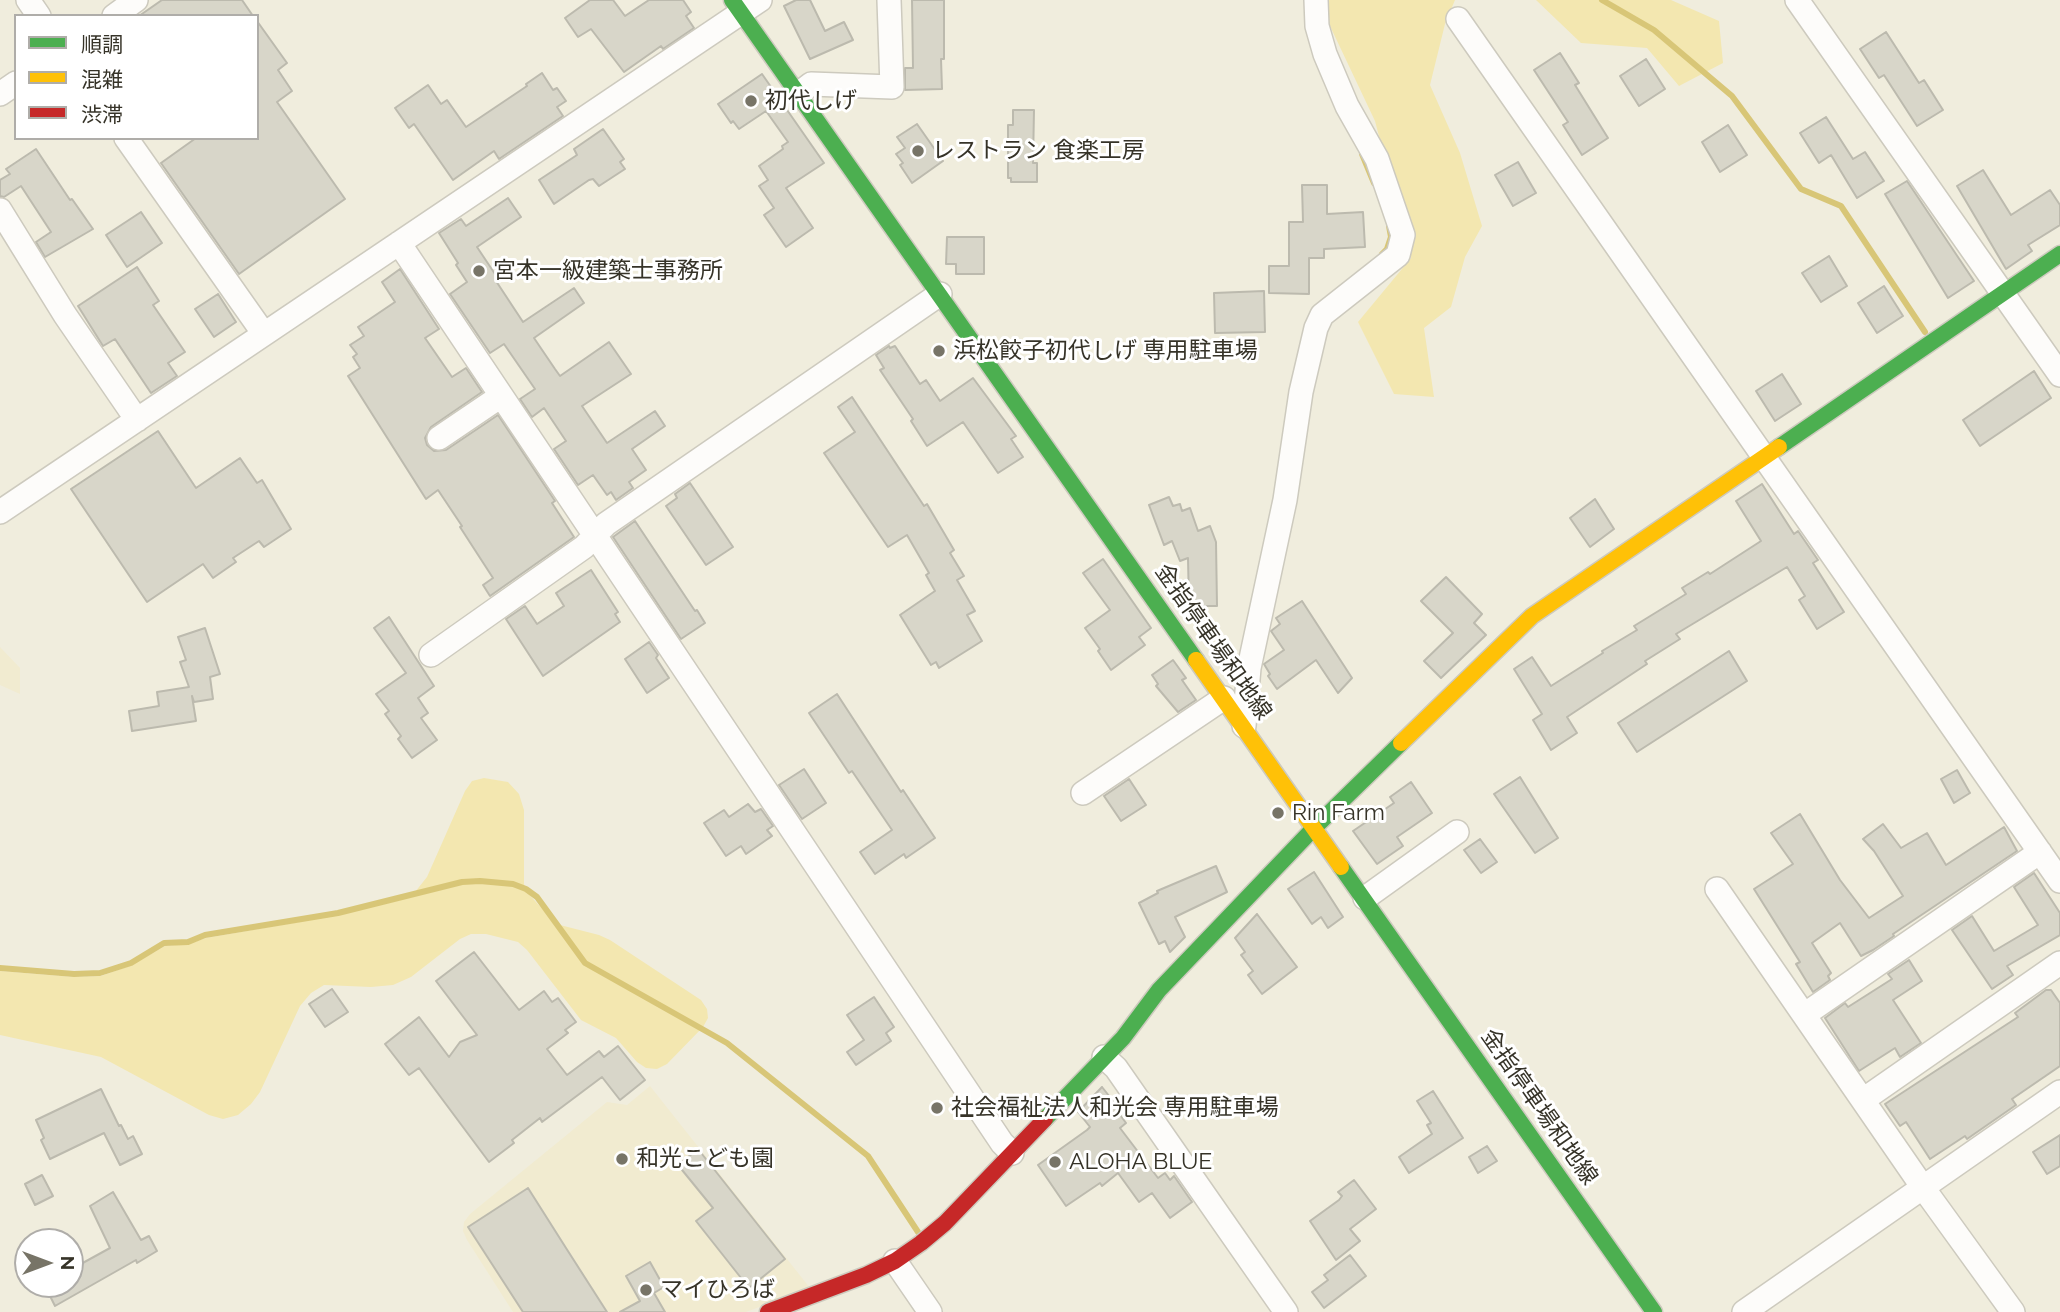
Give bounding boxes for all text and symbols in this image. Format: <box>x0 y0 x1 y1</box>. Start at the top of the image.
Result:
legend <box>14 14 259 140</box>
text: 順調 <box>81 32 123 57</box>
text: 混雑 <box>81 67 123 92</box>
place label: 初代しげ <box>765 87 857 115</box>
marker: 初代しげ <box>743 93 759 109</box>
text: 渋滞 <box>81 102 123 127</box>
place label: レストラン 食楽工房 <box>932 137 1145 165</box>
marker: レストラン 食楽工房 <box>910 143 926 159</box>
place label: 宮本一級建築士事務所 <box>493 257 723 285</box>
marker: 宮本一級建築士事務所 <box>471 263 487 279</box>
place label: 浜松餃子初代しげ 専用駐車場 <box>953 337 1258 365</box>
marker: 浜松餃子初代しげ 専用駐車場 <box>931 343 947 359</box>
street label: 金指停車場和地線 <box>1149 559 1277 725</box>
place label: Rin Farm <box>1292 799 1385 827</box>
marker: Rin Farm <box>1270 805 1286 821</box>
street label: 金指停車場和地線 <box>1475 1024 1603 1190</box>
place label: 社会福祉法人和光会 専用駐車場 <box>951 1094 1279 1122</box>
marker: 社会福祉法人和光会 専用駐車場 <box>929 1100 945 1116</box>
place label: 和光こども園 <box>636 1145 774 1173</box>
place label: ALOHA BLUE <box>1069 1148 1212 1176</box>
marker: 和光こども園 <box>614 1151 630 1167</box>
marker: ALOHA BLUE <box>1047 1154 1063 1170</box>
north arrow <box>14 1228 84 1298</box>
text: N <box>57 1256 79 1270</box>
place label: マイひろば <box>660 1276 775 1304</box>
marker: マイひろば <box>638 1282 654 1298</box>

